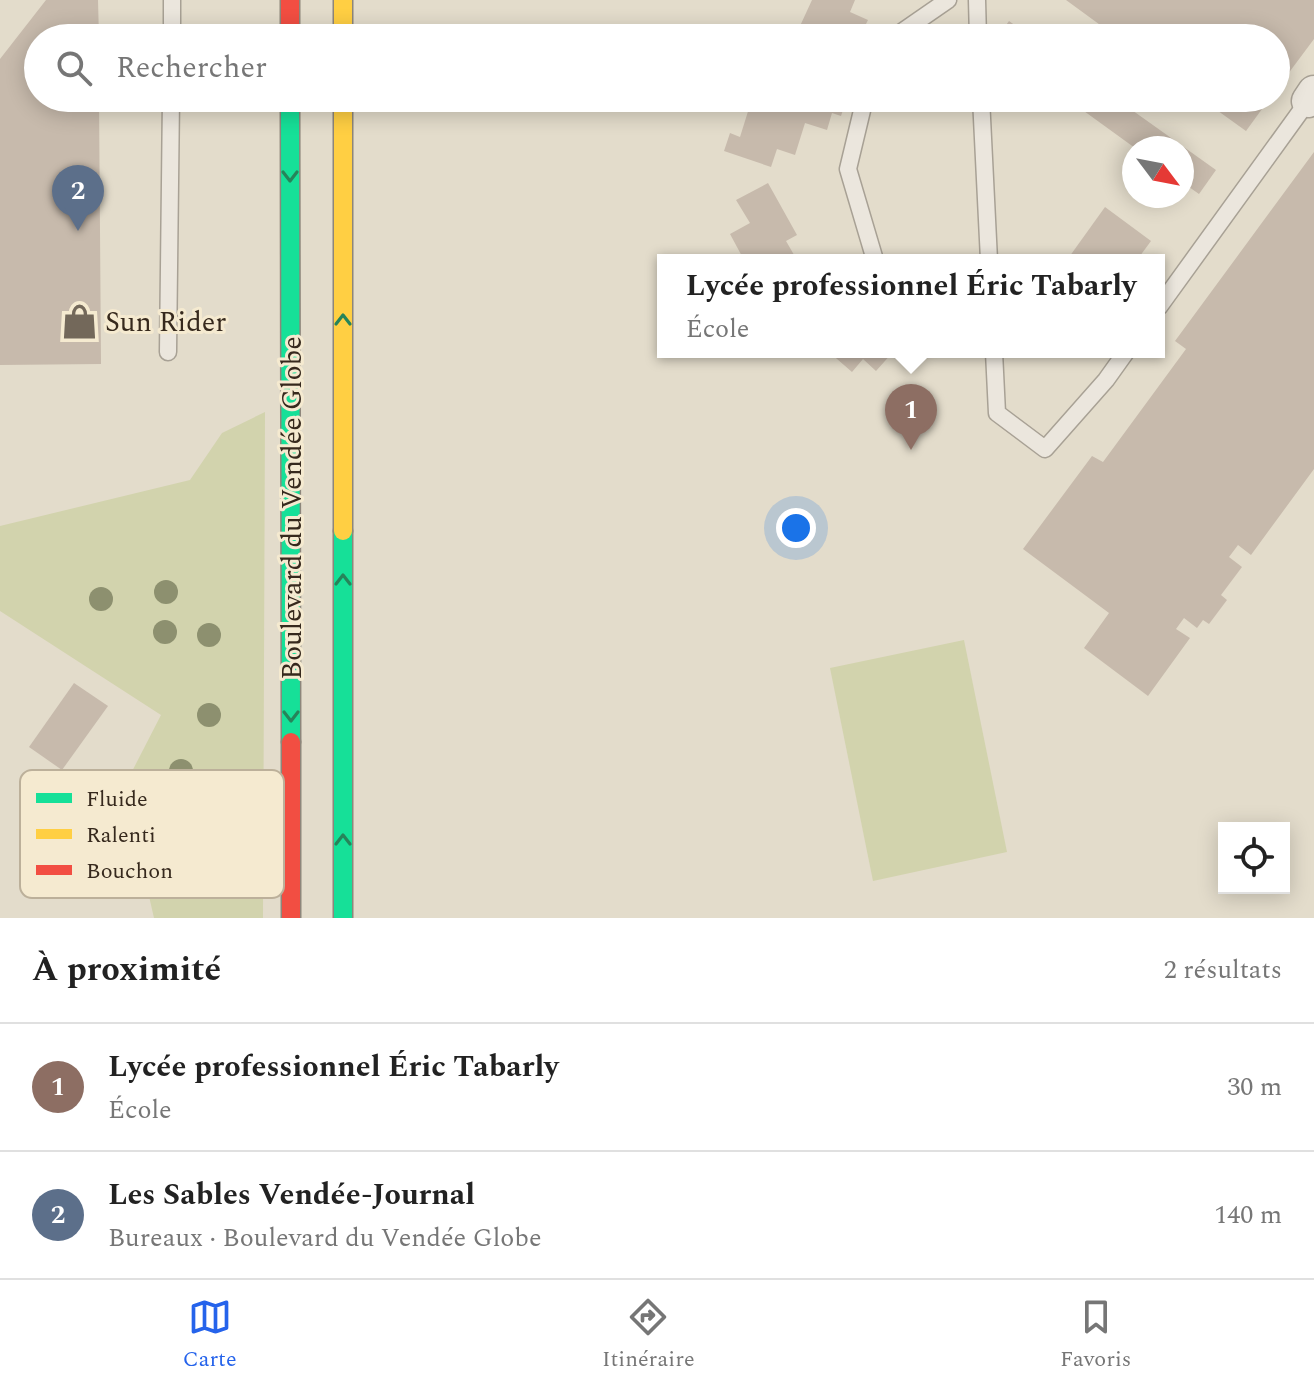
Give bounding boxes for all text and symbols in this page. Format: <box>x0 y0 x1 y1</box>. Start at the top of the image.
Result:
search box <box>24 24 1290 112</box>
text: Rechercher <box>116 45 267 91</box>
icon: search <box>52 46 96 90</box>
north arrow <box>1122 136 1194 208</box>
pin: 2 <box>52 165 104 231</box>
one-way arrow <box>281 170 299 183</box>
popup <box>657 254 1165 358</box>
text: Lycée professionnel Éric Tabarly <box>686 263 1136 309</box>
place label: Sun Rider <box>105 301 226 344</box>
shop icon: Sun Rider <box>60 302 98 340</box>
text: École <box>686 309 749 349</box>
one-way arrow <box>334 313 352 326</box>
street label: Boulevard du Vendée Globe <box>271 336 314 680</box>
pin: 1 <box>885 384 937 450</box>
your location <box>776 508 816 548</box>
one-way arrow <box>334 573 352 586</box>
one-way arrow <box>282 710 300 723</box>
legend <box>20 770 284 898</box>
text: Fluide <box>86 783 148 816</box>
text: Ralenti <box>86 819 156 852</box>
map controls <box>1218 822 1290 894</box>
button: locate <box>1218 822 1290 894</box>
one-way arrow <box>334 833 352 846</box>
text: Bouchon <box>86 855 173 888</box>
text: À proximité <box>32 944 221 996</box>
text: 2 résultats <box>1164 950 1282 990</box>
text: Lycée professionnel Éric Tabarly <box>108 1044 559 1090</box>
text: 1 <box>51 1067 65 1107</box>
text: 30 m <box>1227 1067 1282 1107</box>
text: École <box>108 1090 172 1130</box>
text: Les Sables Vendée-Journal <box>108 1172 475 1218</box>
text: 2 <box>51 1195 65 1235</box>
text: 140 m <box>1214 1195 1282 1235</box>
text: Bureaux · Boulevard du Vendée Globe <box>108 1218 541 1258</box>
tab: Carte <box>183 1295 237 1376</box>
tab: Itinéraire <box>602 1295 695 1376</box>
tab: Favoris <box>1060 1295 1131 1376</box>

